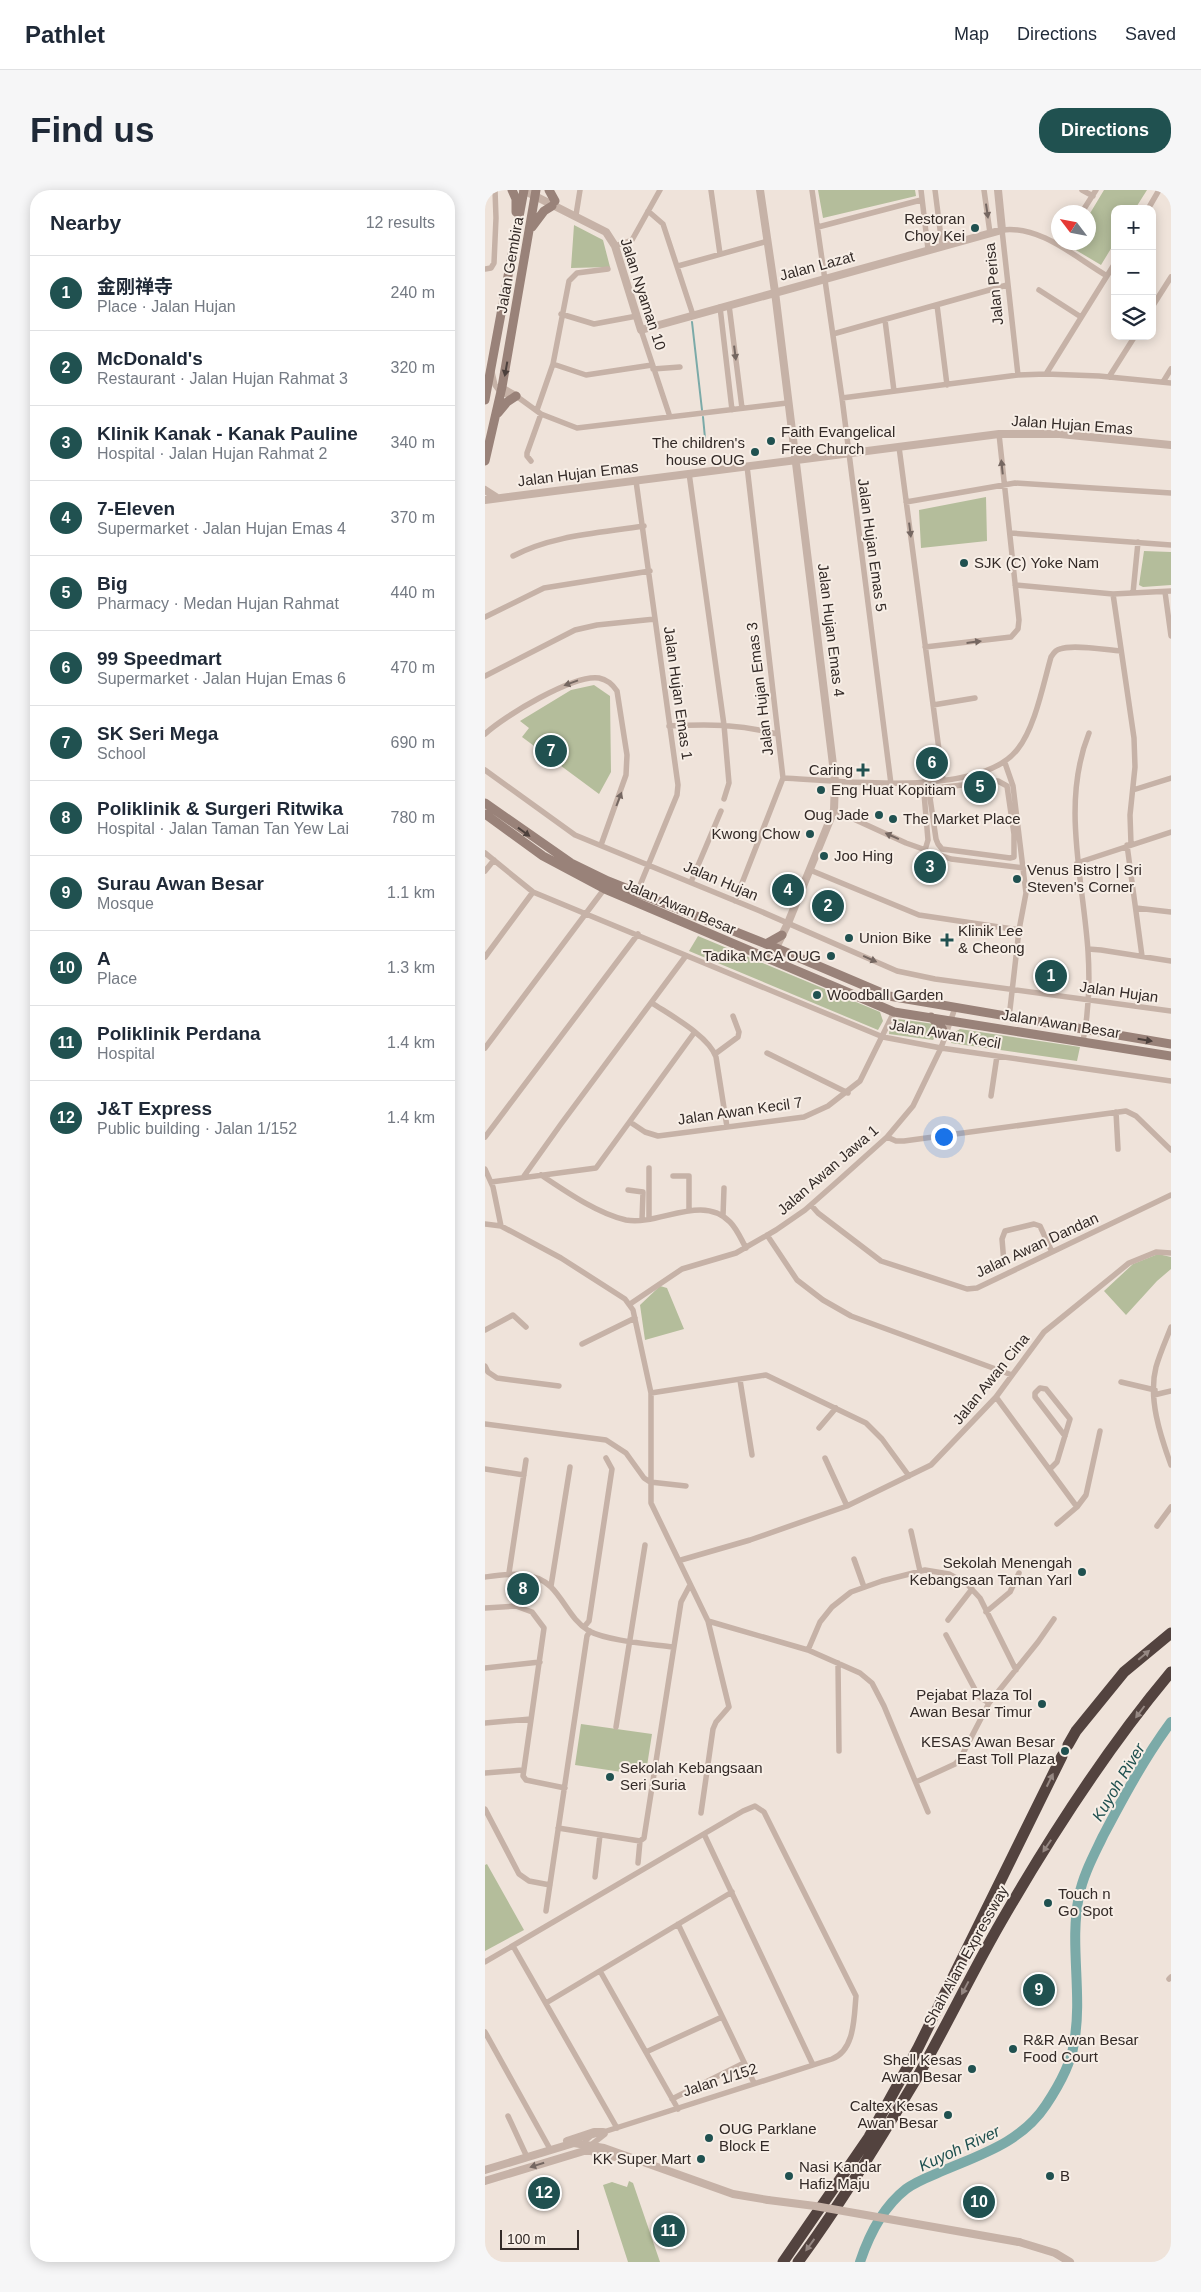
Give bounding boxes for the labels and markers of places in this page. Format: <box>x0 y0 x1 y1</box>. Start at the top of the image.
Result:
place label: Restoran Choy Kei <box>904 210 965 244</box>
marker: Restoran Choy Kei <box>969 222 981 234</box>
place label: Faith Evangelical Free Church <box>781 423 895 457</box>
place label: The children's house OUG <box>652 434 745 468</box>
marker: Faith Evangelical Free Church <box>765 435 777 447</box>
marker: The children's house OUG <box>749 446 761 458</box>
place label: SJK (C) Yoke Nam <box>974 554 1099 571</box>
marker: SJK (C) Yoke Nam <box>958 557 970 569</box>
pin: 7 <box>535 732 567 770</box>
pin: 6 <box>916 744 948 782</box>
place label: Caring <box>809 761 853 778</box>
marker: Caring <box>857 764 869 776</box>
pin: 5 <box>964 768 996 806</box>
place label: Eng Huat Kopitiam <box>831 781 956 798</box>
marker: Eng Huat Kopitiam <box>815 784 827 796</box>
place label: Oug Jade <box>804 806 869 823</box>
marker: Oug Jade <box>873 809 885 821</box>
place label: The Market Place <box>903 810 1021 827</box>
marker: The Market Place <box>887 813 899 825</box>
place label: Kwong Chow <box>712 825 800 842</box>
marker: Kwong Chow <box>804 828 816 840</box>
place label: Joo Hing <box>834 847 893 864</box>
pin: 3 <box>914 848 946 886</box>
marker: Joo Hing <box>818 850 830 862</box>
place label: Venus Bistro | Sri Steven's Corner <box>1027 861 1142 895</box>
pin: 4 <box>772 871 804 909</box>
marker: Venus Bistro | Sri Steven's Corner <box>1011 873 1023 885</box>
pin: 2 <box>812 887 844 925</box>
place label: Klinik Lee & Cheong <box>958 922 1025 956</box>
place label: Union Bike <box>859 929 932 946</box>
marker: Union Bike <box>843 932 855 944</box>
marker: Klinik Lee & Cheong <box>940 933 954 947</box>
place label: Tadika MCA OUG <box>703 947 821 964</box>
marker: Tadika MCA OUG <box>825 950 837 962</box>
pin: 1 <box>1035 957 1067 995</box>
place label: Woodball Garden <box>827 986 943 1003</box>
marker: Woodball Garden <box>811 989 823 1001</box>
place label: Sekolah Menengah Kebangsaan Taman Yarl <box>909 1554 1072 1588</box>
marker: Sekolah Menengah Kebangsaan Taman Yarl <box>1076 1566 1088 1578</box>
pin: 8 <box>507 1570 539 1608</box>
place label: Pejabat Plaza Tol Awan Besar Timur <box>910 1686 1032 1720</box>
marker: Pejabat Plaza Tol Awan Besar Timur <box>1036 1698 1048 1710</box>
place label: KESAS Awan Besar East Toll Plaza <box>921 1733 1056 1767</box>
marker: KESAS Awan Besar East Toll Plaza <box>1059 1745 1071 1757</box>
place label: Sekolah Kebangsaan Seri Suria <box>620 1759 763 1793</box>
marker: Sekolah Kebangsaan Seri Suria <box>604 1771 616 1783</box>
place label: Touch n Go Spot <box>1058 1885 1114 1919</box>
marker: Touch n Go Spot <box>1042 1897 1054 1909</box>
pin: 9 <box>1023 1971 1055 2009</box>
place label: R&R Awan Besar Food Court <box>1023 2031 1139 2065</box>
marker: R&R Awan Besar Food Court <box>1007 2043 1019 2055</box>
place label: Shell Kesas Awan Besar <box>881 2051 962 2085</box>
marker: Shell Kesas Awan Besar <box>966 2063 978 2075</box>
place label: Caltex Kesas Awan Besar <box>850 2097 938 2131</box>
marker: Caltex Kesas Awan Besar <box>942 2109 954 2121</box>
place label: OUG Parklane Block E <box>719 2120 817 2154</box>
marker: OUG Parklane Block E <box>703 2132 715 2144</box>
place label: KK Super Mart <box>593 2150 692 2167</box>
marker: KK Super Mart <box>695 2153 707 2165</box>
place label: Nasi Kandar Hafiz Maju <box>799 2158 882 2192</box>
place label: B <box>1060 2167 1070 2184</box>
marker: Nasi Kandar Hafiz Maju <box>783 2170 795 2182</box>
marker: B <box>1044 2170 1056 2182</box>
pin: 12 <box>528 2174 560 2212</box>
pin: 10 <box>963 2183 995 2221</box>
pin: 11 <box>653 2212 685 2250</box>

